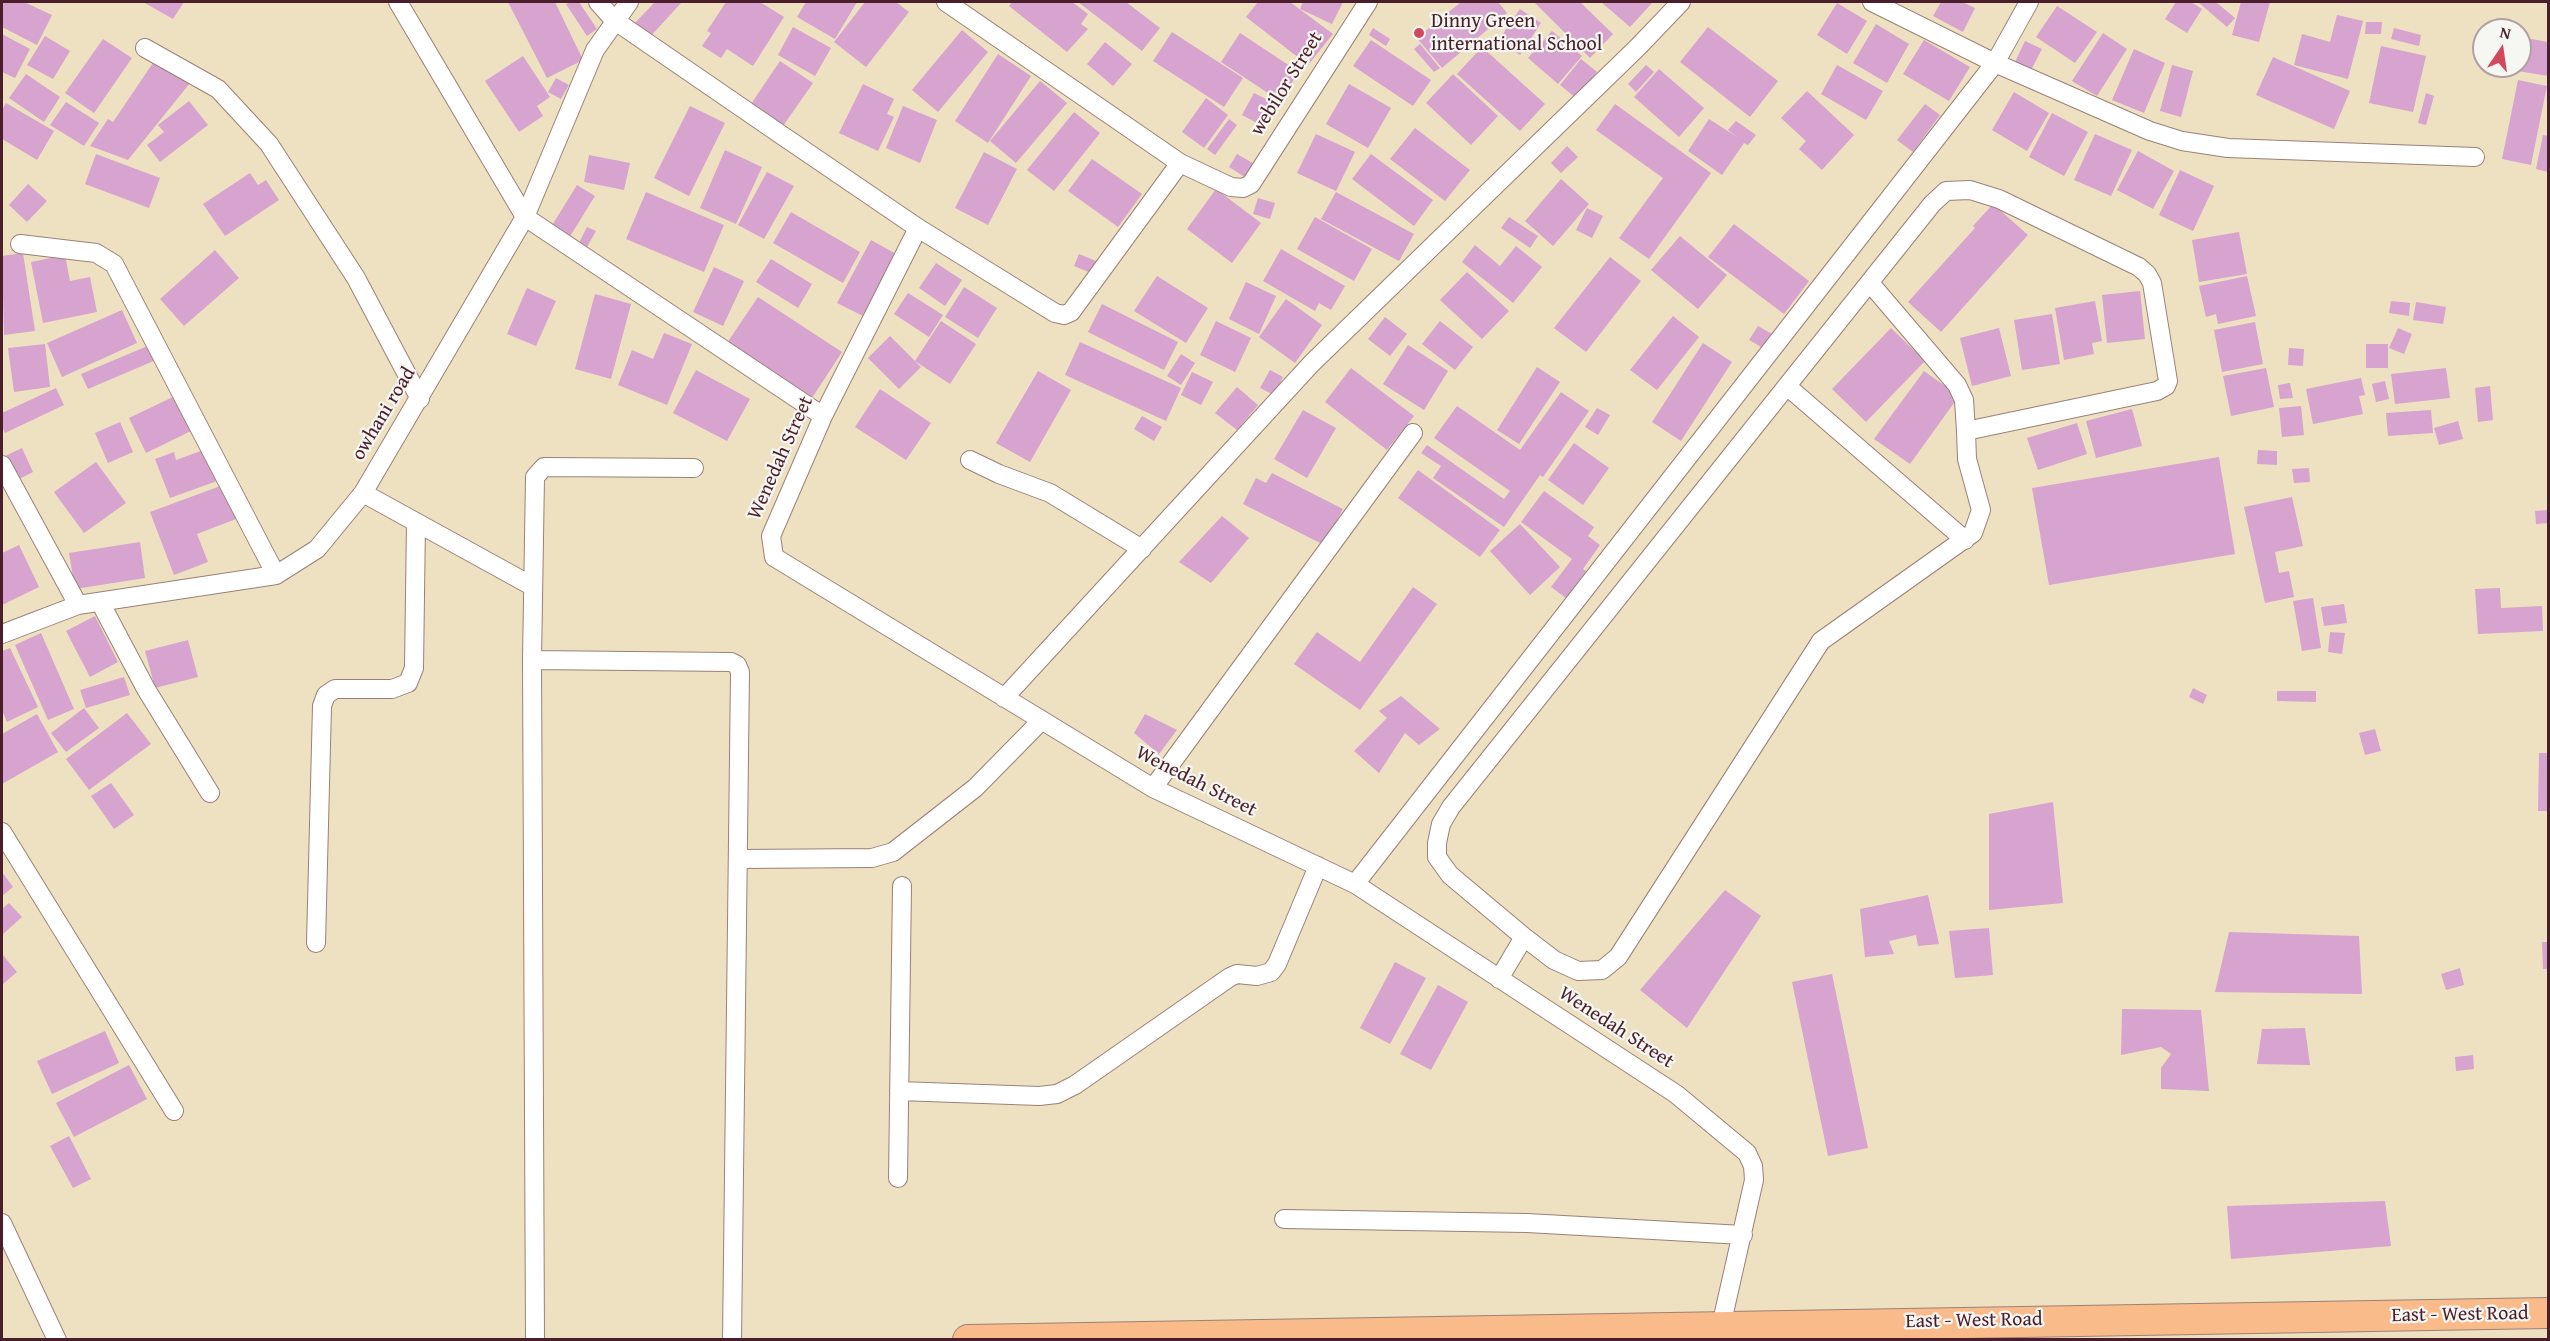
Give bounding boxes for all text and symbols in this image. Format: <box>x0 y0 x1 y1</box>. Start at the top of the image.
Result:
place label: Dinny Green international School <box>1431 10 1602 57</box>
north arrow <box>2472 18 2532 78</box>
text: N <box>2498 20 2514 45</box>
marker: Dinny Green international School <box>1412 26 1426 40</box>
street label: webilor Street <box>1246 28 1328 140</box>
street label: owhani road <box>347 363 421 465</box>
street label: Wenedah Street <box>743 393 819 523</box>
street label: Wenedah Street <box>1131 741 1261 823</box>
street label: Wenedah Street <box>1554 982 1678 1074</box>
street label: East - West Road <box>2391 1302 2529 1328</box>
street label: East - West Road <box>1905 1308 2043 1334</box>

